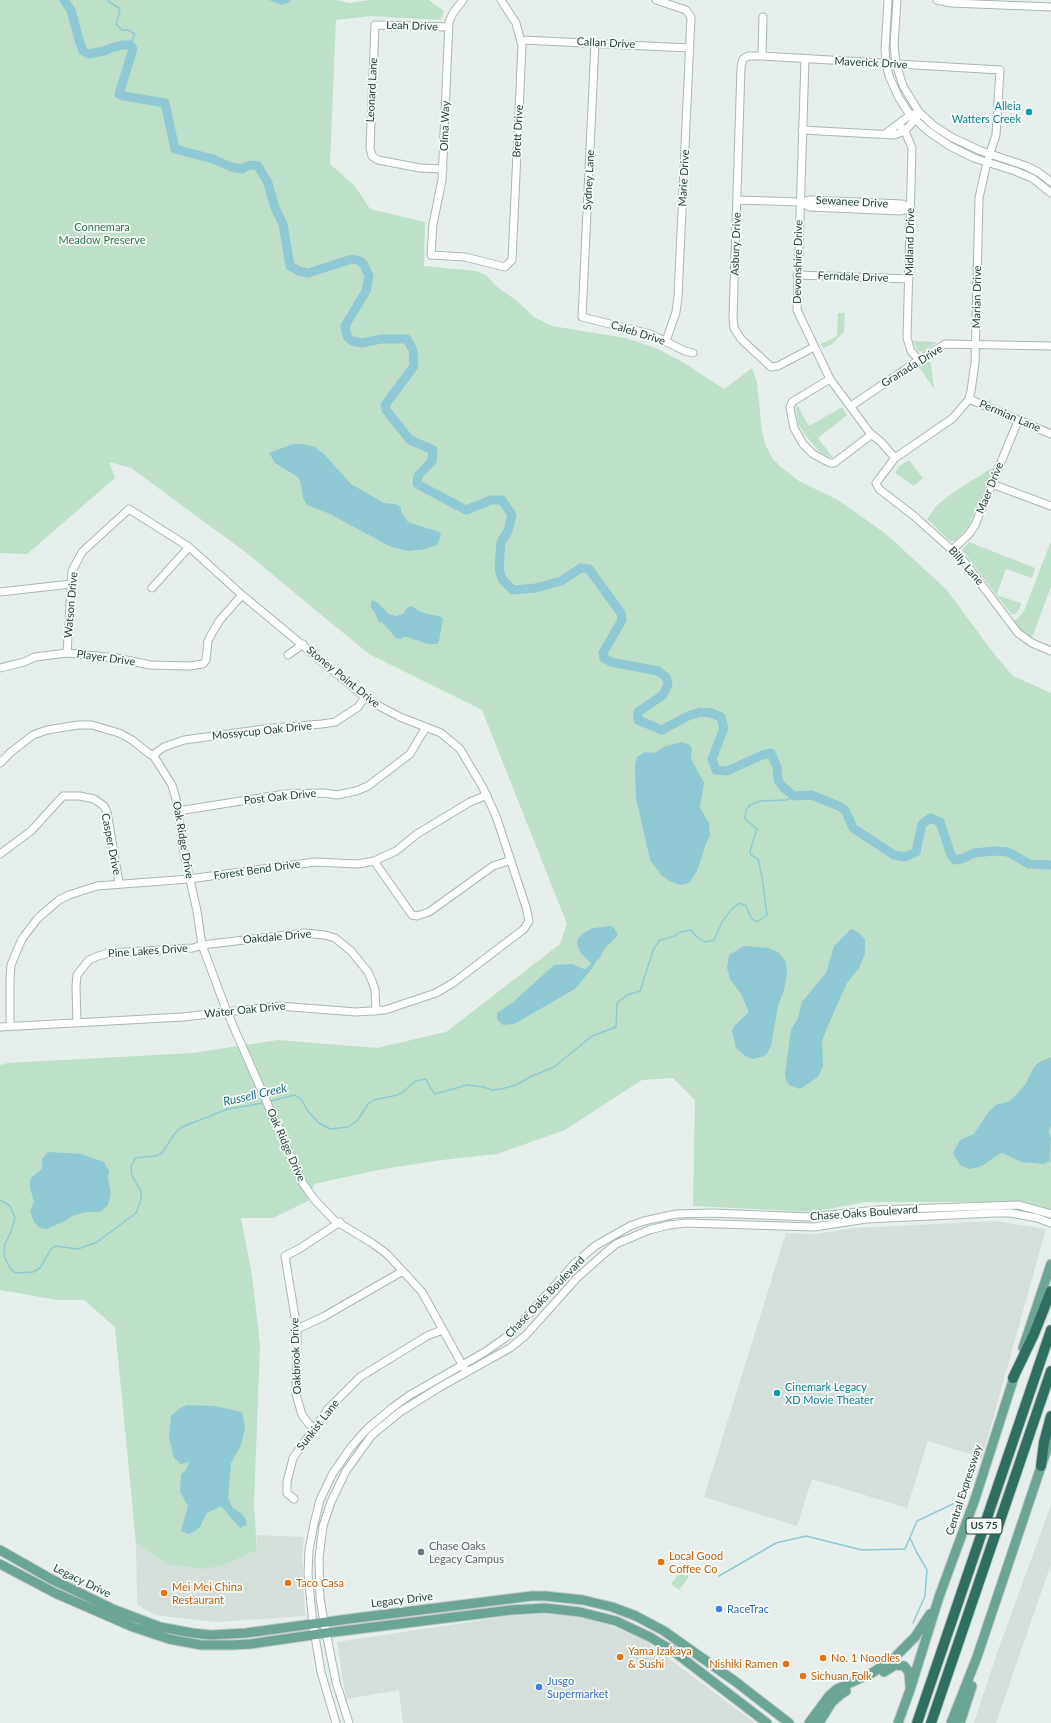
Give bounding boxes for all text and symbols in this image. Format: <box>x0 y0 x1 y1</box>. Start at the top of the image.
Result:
street label: Leah Drive <box>386 19 438 33</box>
street label: Callan Drive <box>576 35 636 51</box>
street label: Maverick Drive <box>834 54 908 72</box>
street label: Leonard Lane <box>364 57 380 123</box>
place label: Alleia Watters Creek <box>952 99 1021 125</box>
street label: Olma Way <box>438 101 452 151</box>
street label: Brett Drive <box>510 104 526 158</box>
marker: Alleia Watters Creek <box>1024 107 1034 117</box>
street label: Sydney Lane <box>581 149 597 211</box>
street label: Marie Drive <box>676 149 692 207</box>
street label: Sewanee Drive <box>815 194 889 210</box>
street label: Midland Drive <box>903 208 917 276</box>
street label: Asbury Drive <box>728 212 744 276</box>
park label: Connemara Meadow Preserve <box>58 220 146 246</box>
street label: Devonshire Drive <box>791 220 805 304</box>
street label: Marian Drive <box>970 265 984 329</box>
street label: Ferndale Drive <box>817 269 889 285</box>
street label: Caleb Drive <box>609 318 667 348</box>
street label: Granada Drive <box>879 342 945 390</box>
street label: Permian Lane <box>977 397 1043 435</box>
street label: Maer Drive <box>974 460 1006 516</box>
street label: Billy Lane <box>946 544 986 588</box>
street label: Watson Drive <box>62 571 80 639</box>
street label: Stoney Point Drive <box>304 643 382 711</box>
street label: Player Drive <box>76 647 136 669</box>
street label: Mossycup Oak Drive <box>211 719 313 743</box>
street label: Post Oak Drive <box>243 787 317 807</box>
street label: Oak Ridge Drive <box>170 800 196 880</box>
street label: Casper Drive <box>99 812 123 876</box>
street label: Forest Bend Drive <box>213 857 301 883</box>
street label: Oakdale Drive <box>242 927 312 947</box>
street label: Pine Lakes Drive <box>108 942 188 960</box>
street label: Water Oak Drive <box>204 999 286 1021</box>
water label: Russell Creek <box>222 1081 288 1109</box>
street label: Oak Ridge Drive <box>264 1106 308 1184</box>
street label: Chase Oaks Boulevard <box>810 1203 918 1223</box>
street label: Chase Oaks Boulevard <box>503 1253 587 1341</box>
street label: Oakbrook Drive <box>288 1317 304 1395</box>
place label: Cinemark Legacy XD Movie Theater <box>785 1380 874 1406</box>
marker: Cinemark Legacy XD Movie Theater <box>772 1388 782 1398</box>
street label: Sunkist Lane <box>294 1397 342 1453</box>
street label: Central Expressway <box>943 1443 985 1537</box>
road number: US 75 <box>966 1518 1002 1534</box>
place label: Chase Oaks Legacy Campus <box>429 1539 504 1565</box>
marker: Chase Oaks Legacy Campus <box>416 1547 426 1557</box>
place label: Local Good Coffee Co <box>669 1549 723 1575</box>
marker: Local Good Coffee Co <box>656 1557 666 1567</box>
street label: Legacy Drive <box>51 1561 113 1601</box>
place label: Taco Casa <box>296 1576 344 1590</box>
marker: Taco Casa <box>283 1578 293 1588</box>
place label: Mei Mei China Restaurant <box>172 1580 242 1606</box>
marker: Mei Mei China Restaurant <box>159 1588 169 1598</box>
street label: Legacy Drive <box>370 1590 434 1610</box>
place label: RaceTrac <box>727 1602 769 1616</box>
marker: RaceTrac <box>714 1604 724 1614</box>
place label: Yama Izakaya & Sushi <box>628 1644 692 1670</box>
place label: No. 1 Noodles <box>831 1651 900 1665</box>
marker: Yama Izakaya & Sushi <box>615 1652 625 1662</box>
marker: No. 1 Noodles <box>818 1653 828 1663</box>
place label: Nishiki Ramen <box>709 1657 778 1671</box>
marker: Nishiki Ramen <box>781 1659 791 1669</box>
place label: Sichuan Folk <box>811 1669 872 1683</box>
marker: Sichuan Folk <box>798 1671 808 1681</box>
place label: Jusgo Supermarket <box>547 1674 608 1700</box>
marker: Jusgo Supermarket <box>534 1682 544 1692</box>

